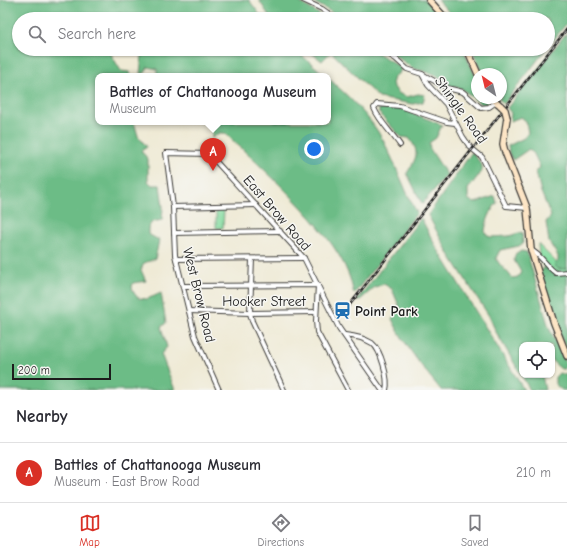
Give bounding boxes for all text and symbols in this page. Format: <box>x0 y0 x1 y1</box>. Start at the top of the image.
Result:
search box <box>12 12 555 56</box>
icon: search <box>26 23 48 45</box>
text: Search here <box>58 25 136 43</box>
north arrow <box>471 68 507 104</box>
popup <box>95 73 331 125</box>
street label: Shingle Road <box>431 73 491 147</box>
text: Battles of Chattanooga Museum <box>110 83 316 101</box>
text: Museum <box>110 101 156 116</box>
pin: A <box>200 138 226 171</box>
your location <box>304 139 324 159</box>
street label: East Brow Road <box>240 172 314 254</box>
street label: West Brow Road <box>179 246 219 344</box>
street label: Hooker Street <box>222 293 307 310</box>
station icon: Point Park <box>332 301 352 321</box>
place label: Point Park <box>355 303 418 320</box>
map controls <box>519 342 555 378</box>
button: locate <box>519 342 555 378</box>
scale bar <box>12 362 111 381</box>
text: 200 m <box>18 364 50 377</box>
text: Nearby <box>16 407 67 426</box>
text: Battles of Chattanooga Museum <box>54 456 261 474</box>
text: A <box>25 465 33 480</box>
text: 210 m <box>516 465 551 480</box>
text: Museum · East Brow Road <box>54 474 200 489</box>
tab: Map <box>79 512 101 549</box>
tab: Directions <box>258 512 304 549</box>
tab: Saved <box>461 512 488 549</box>

